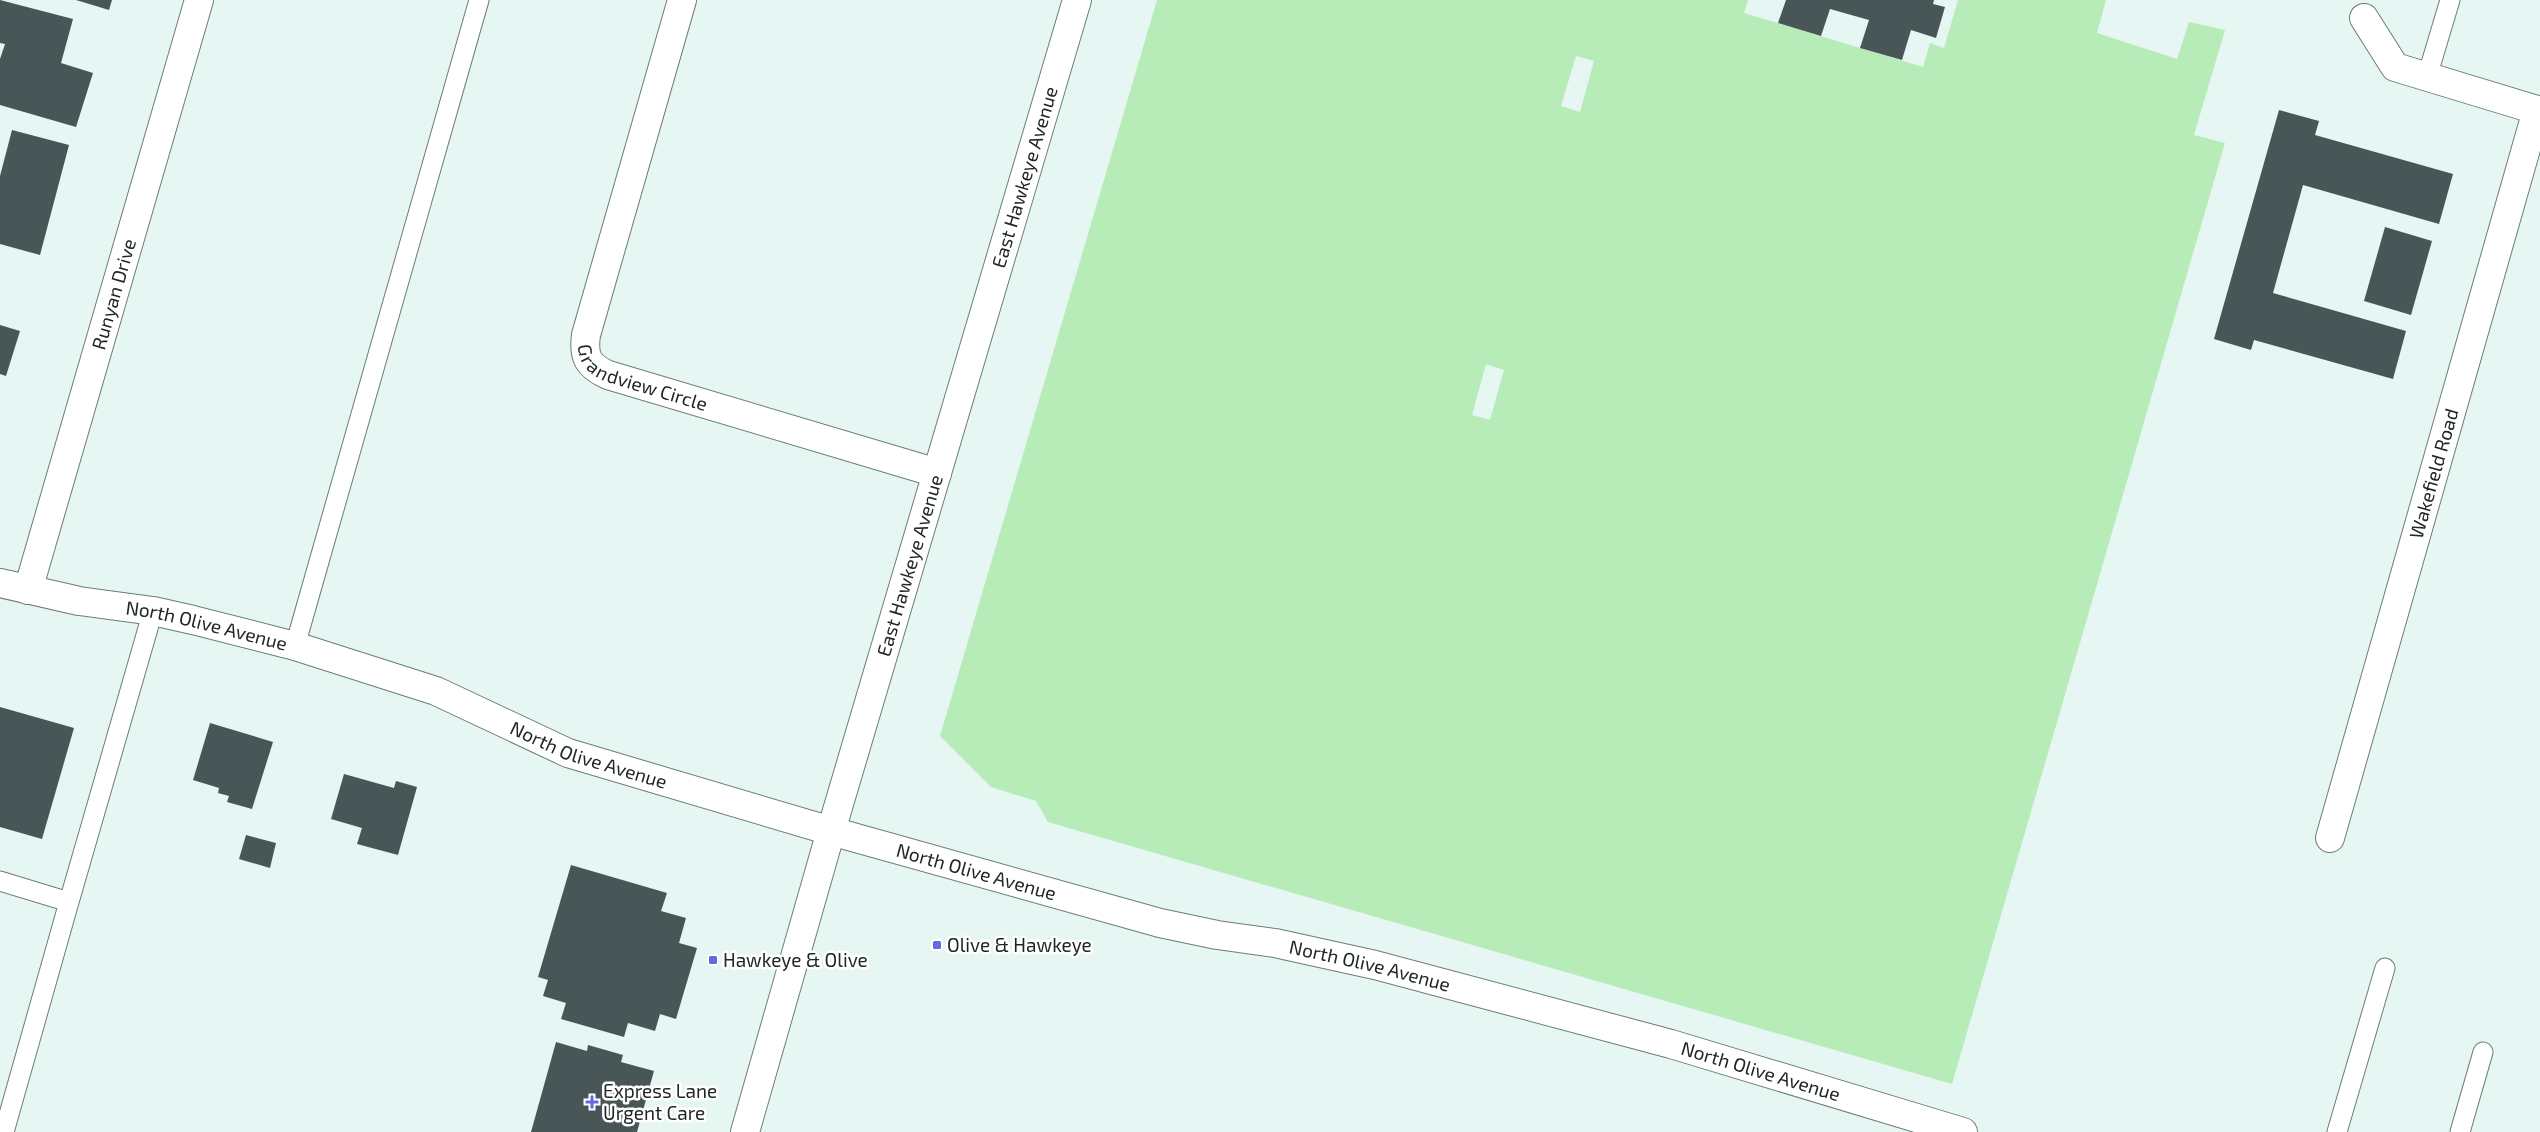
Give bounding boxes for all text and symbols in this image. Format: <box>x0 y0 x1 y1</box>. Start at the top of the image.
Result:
street label: East Hawkeye Avenue <box>986 83 1062 270</box>
street label: Runyan Drive <box>86 236 140 352</box>
street label: Grandview Circle <box>574 343 710 415</box>
street label: Wakefield Road <box>2404 406 2463 541</box>
street label: East Hawkeye Avenue <box>871 472 947 659</box>
street label: North Olive Avenue <box>125 595 290 655</box>
street label: North Olive Avenue <box>507 716 670 793</box>
street label: North Olive Avenue <box>894 838 1059 904</box>
place label: Olive & Hawkeye <box>947 933 1092 956</box>
street label: North Olive Avenue <box>1287 934 1453 996</box>
marker: Olive & Hawkeye <box>931 939 943 951</box>
place label: Hawkeye & Olive <box>723 948 868 971</box>
marker: Hawkeye & Olive <box>707 954 719 966</box>
street label: North Olive Avenue <box>1678 1036 1843 1105</box>
place label: Express Lane Urgent Care <box>603 1079 717 1124</box>
marker: Express Lane Urgent Care <box>585 1095 599 1109</box>

